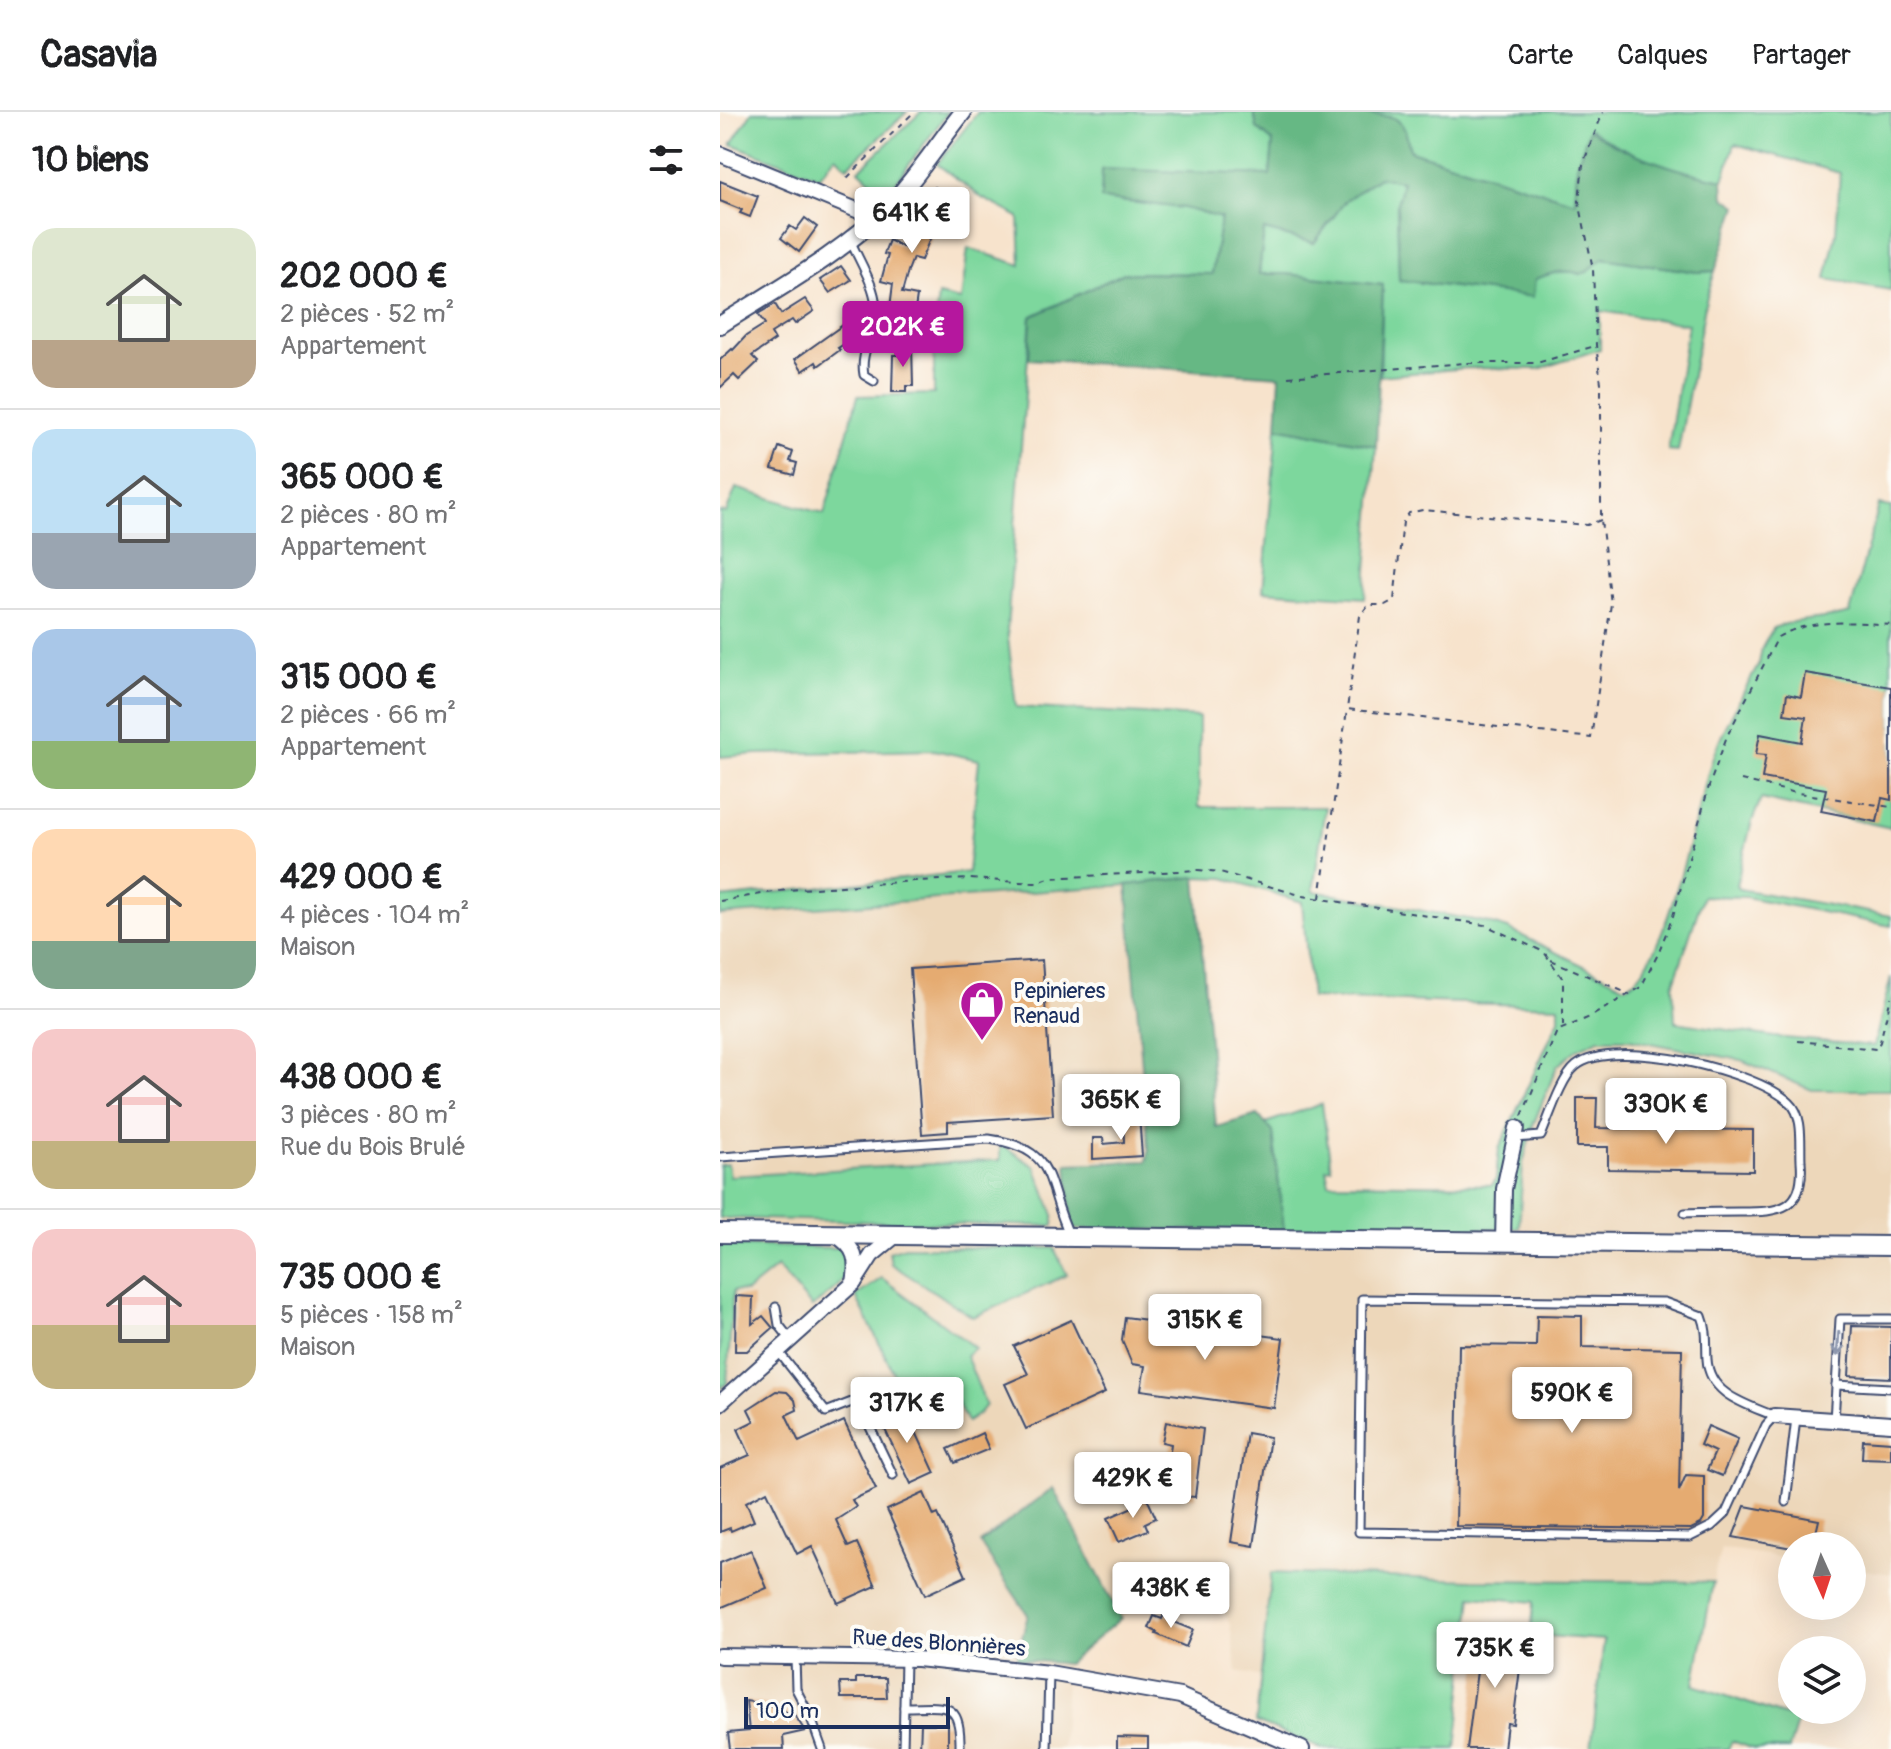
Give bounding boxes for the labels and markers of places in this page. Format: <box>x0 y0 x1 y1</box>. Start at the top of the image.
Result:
pin: 641K € <box>847 187 977 255</box>
pin: 202K € <box>838 301 968 369</box>
place label: Pepinieres Renaud <box>1013 977 1106 1030</box>
shop icon: Pepinieres Renaud <box>958 979 1006 1042</box>
pin: 365K € <box>1056 1074 1186 1142</box>
pin: 330K € <box>1601 1078 1731 1146</box>
pin: 315K € <box>1140 1294 1270 1362</box>
pin: 590K € <box>1507 1367 1637 1435</box>
pin: 317K € <box>842 1377 972 1445</box>
pin: 429K € <box>1068 1452 1198 1520</box>
pin: 438K € <box>1106 1562 1236 1630</box>
pin: 735K € <box>1430 1622 1560 1690</box>

